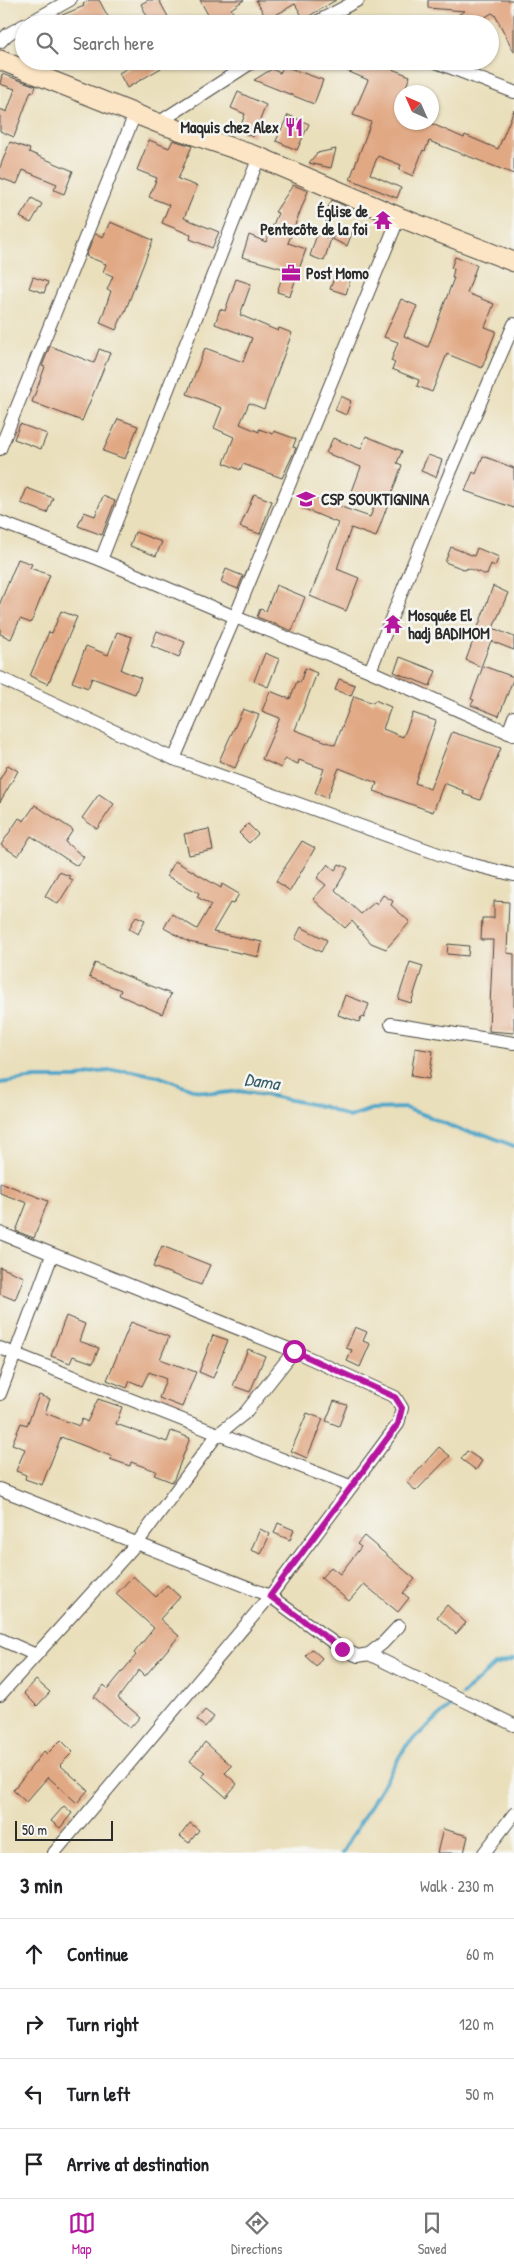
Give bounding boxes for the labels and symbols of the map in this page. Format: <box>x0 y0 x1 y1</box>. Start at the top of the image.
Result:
north arrow <box>394 85 439 130</box>
place label: Maquis chez Alex <box>181 116 279 139</box>
restaurant icon: Maquis chez Alex <box>283 116 305 138</box>
place label: Église de Pentecôte de la foi <box>260 200 369 240</box>
temple icon: Église de Pentecôte de la foi <box>372 209 394 231</box>
office icon: Post Momo <box>280 262 302 284</box>
place label: Post Momo <box>306 262 369 284</box>
school or university icon: CSP SOUKTIGNINA <box>295 488 317 510</box>
place label: CSP SOUKTIGNINA <box>321 488 430 510</box>
place label: Mosquée El hadj BADIMOM <box>408 604 490 644</box>
temple icon: Mosquée El hadj BADIMOM <box>382 613 404 635</box>
water label: Dama <box>243 1066 283 1096</box>
route start <box>283 1340 306 1363</box>
route end <box>331 1638 354 1661</box>
scale bar <box>15 1818 112 1841</box>

